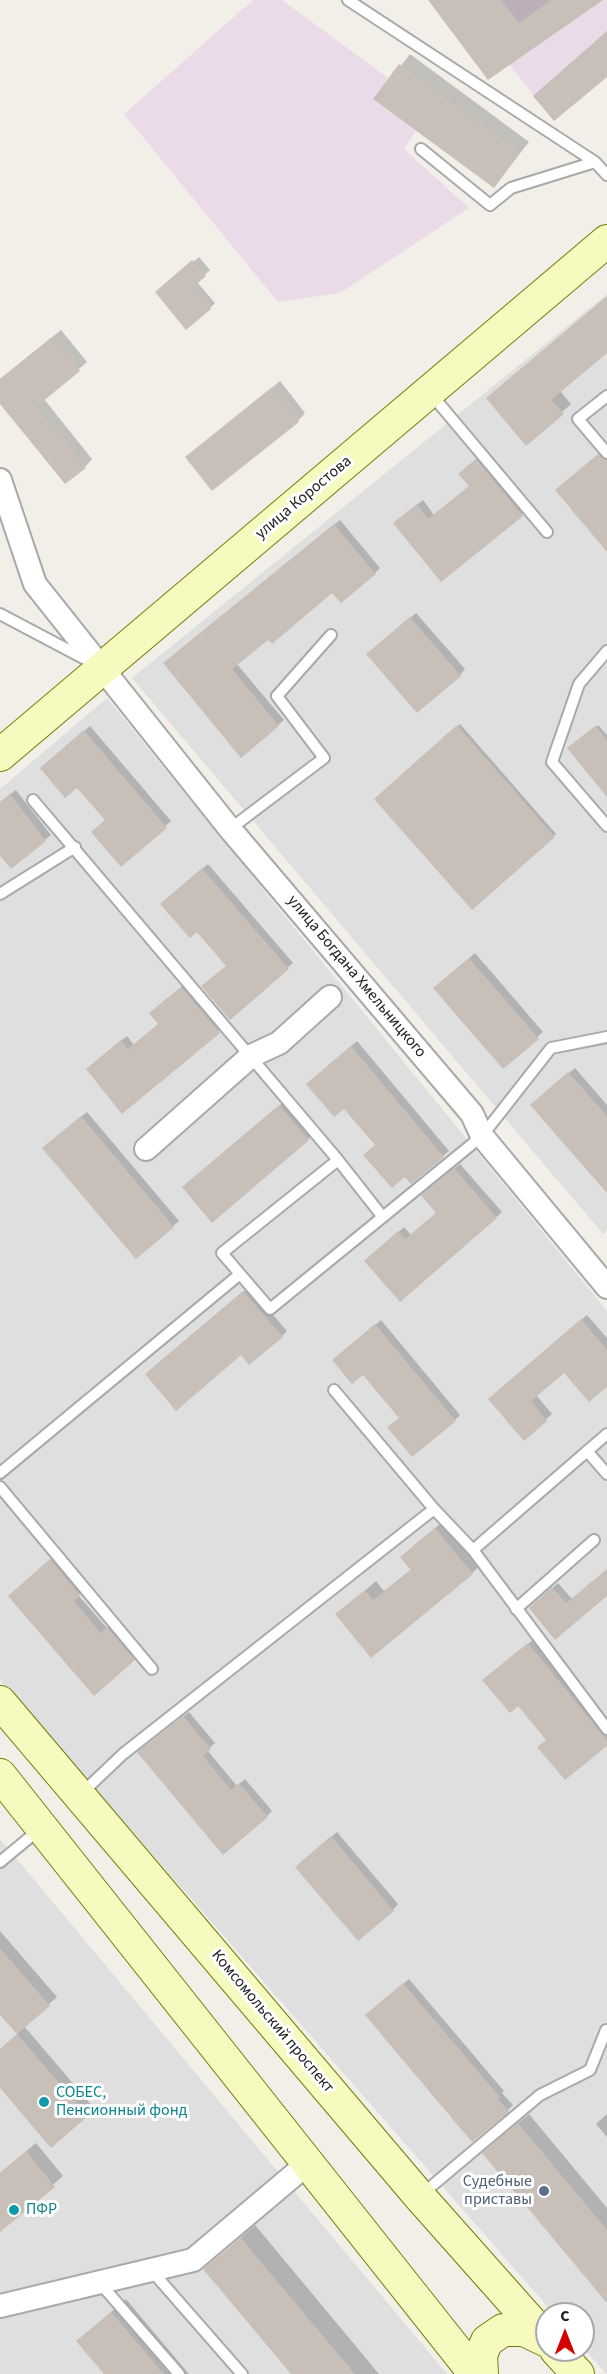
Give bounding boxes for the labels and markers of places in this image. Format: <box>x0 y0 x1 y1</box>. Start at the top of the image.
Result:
place label: СОБЕС, Пенсионный фонд <box>56 2083 187 2121</box>
marker: СОБЕС, Пенсионный фонд <box>37 2095 51 2109</box>
place label: Судебные приставы <box>463 2172 532 2210</box>
marker: Судебные приставы <box>537 2184 551 2198</box>
place label: ПФР <box>26 2200 57 2220</box>
marker: ПФР <box>7 2203 21 2217</box>

